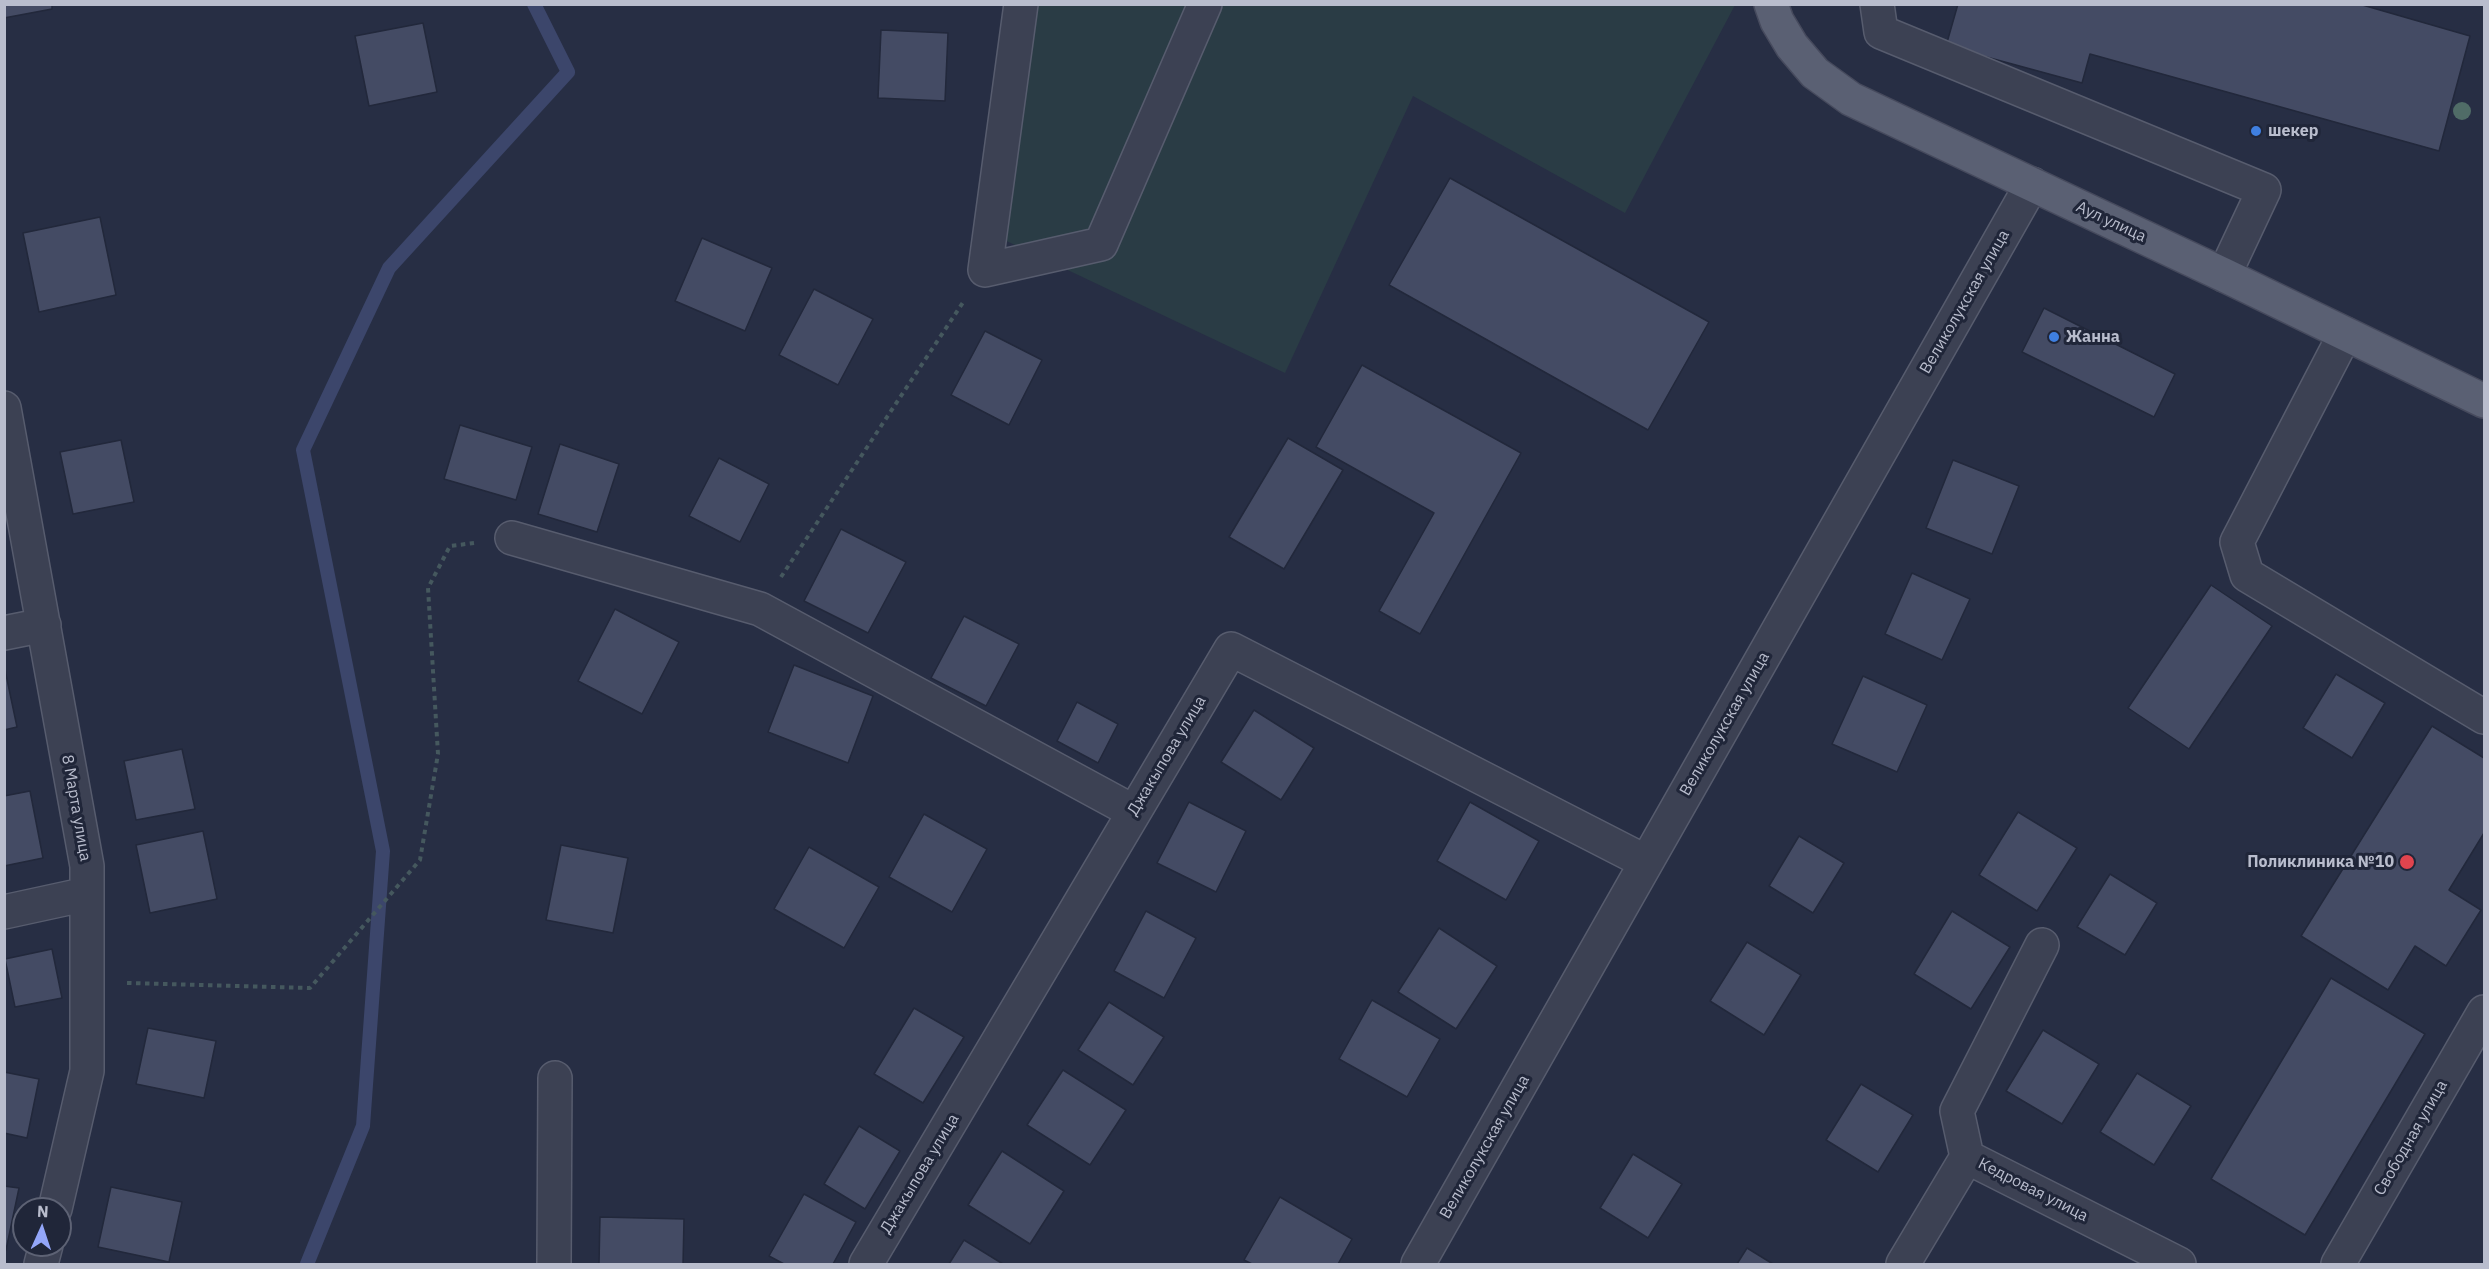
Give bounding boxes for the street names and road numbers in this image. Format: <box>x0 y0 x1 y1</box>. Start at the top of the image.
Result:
street label: Аул улица <box>2073 197 2149 247</box>
street label: Великолукская улица <box>1916 227 2014 377</box>
street label: Великолукская улица <box>1676 649 1774 799</box>
street label: Джакыпова улица <box>1124 693 1210 819</box>
street label: 8 Марта улица <box>57 753 95 863</box>
street label: Великолукская улица <box>1436 1072 1534 1222</box>
street label: Свободная улица <box>2370 1077 2452 1199</box>
street label: Джакыпова улица <box>877 1111 963 1237</box>
street label: Кедровая улица <box>1975 1154 2091 1226</box>

